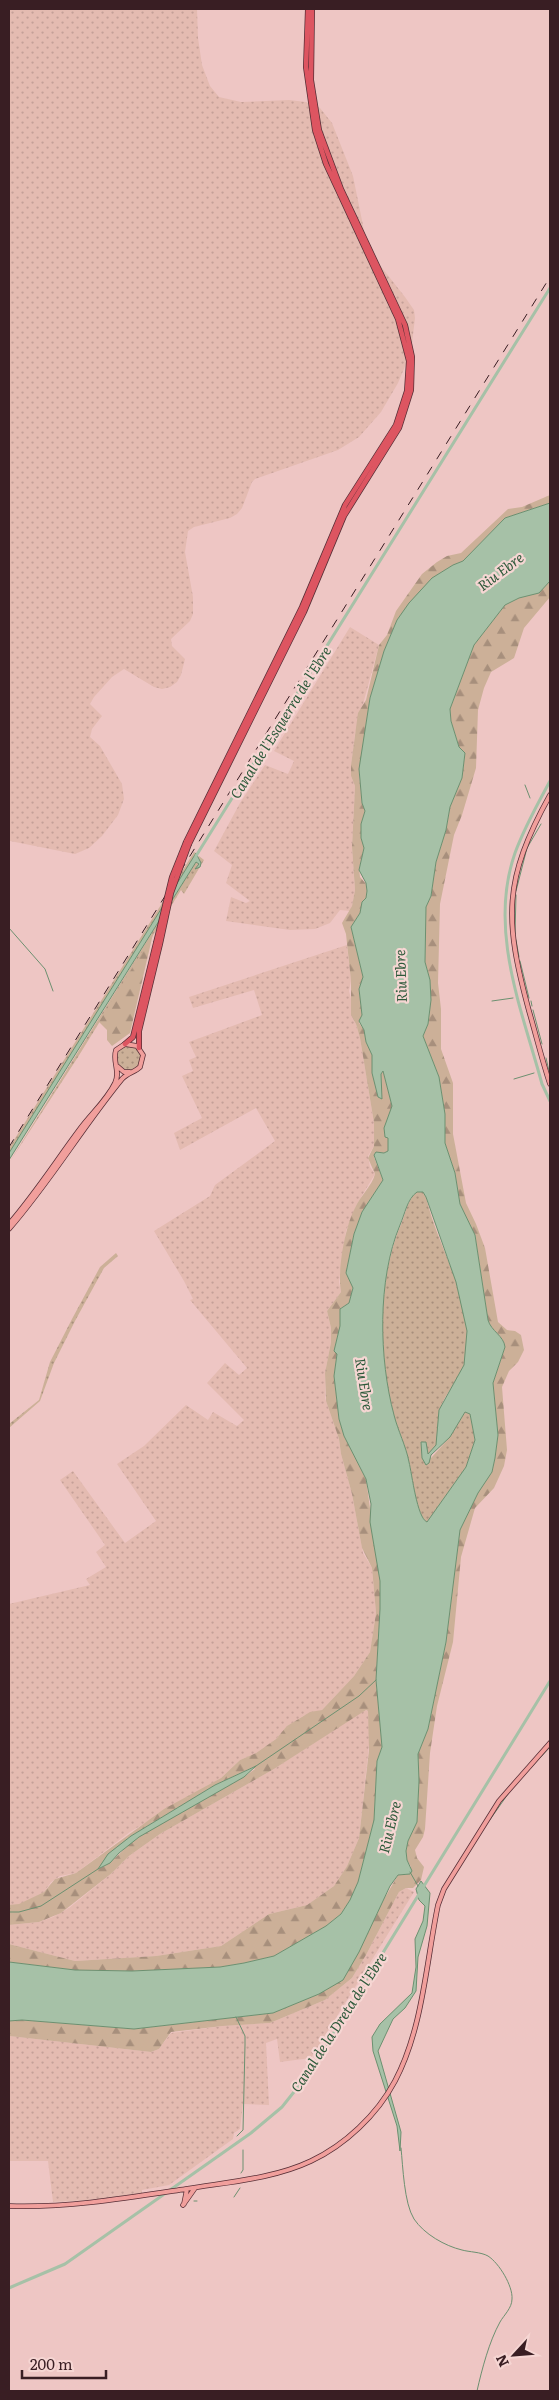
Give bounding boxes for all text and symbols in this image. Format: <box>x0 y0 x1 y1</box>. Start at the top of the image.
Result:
water label: Riu Ebre <box>473 547 527 595</box>
water label: Canal de l'Esquerra de l'Ebre <box>225 642 335 802</box>
water label: Riu Ebre <box>389 949 411 1003</box>
water label: Riu Ebre <box>351 1356 379 1412</box>
water label: Riu Ebre <box>373 1799 405 1855</box>
water label: Canal de la Dreta de l'Ebre <box>285 1948 391 2096</box>
north arrow <box>489 2330 539 2380</box>
scale bar <box>22 2348 106 2380</box>
text: N <box>490 2351 513 2371</box>
text: 200 m <box>30 2352 73 2375</box>

